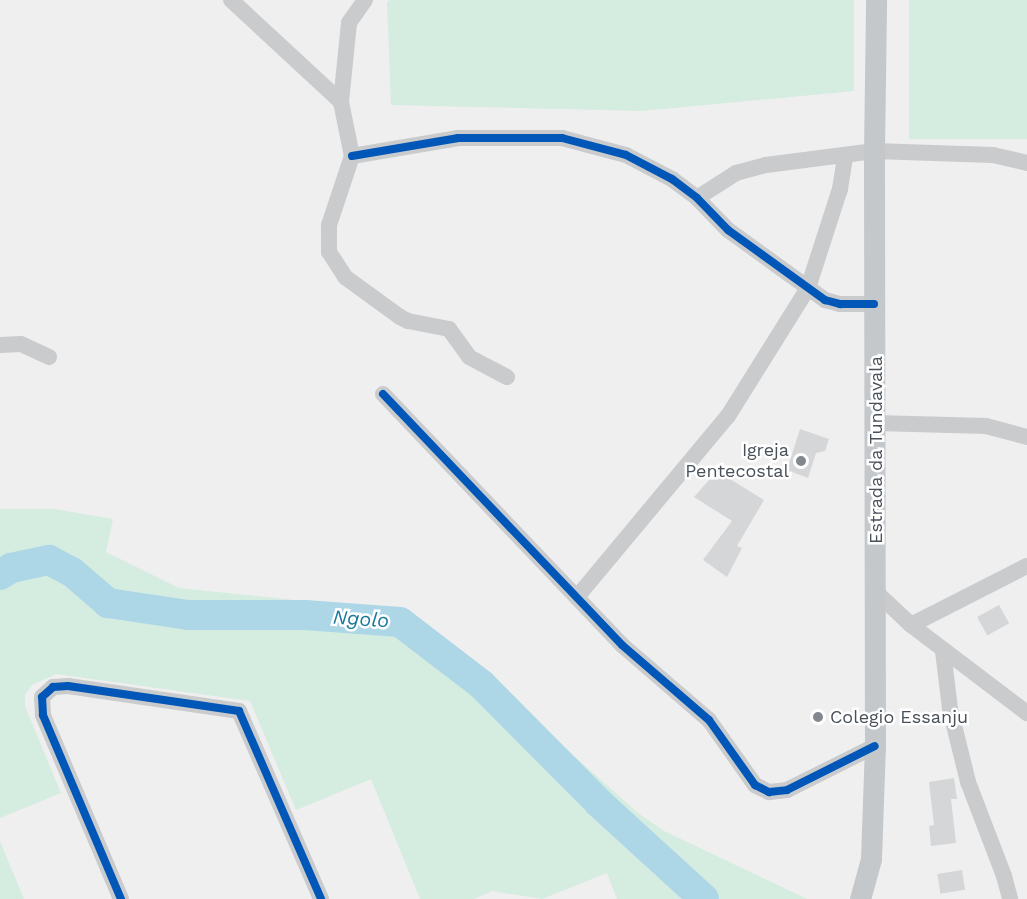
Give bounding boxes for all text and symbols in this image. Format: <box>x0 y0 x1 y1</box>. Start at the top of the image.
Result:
street label: Estrada da Tundavala <box>865 355 887 545</box>
place label: Igreja Pentecostal <box>685 440 789 482</box>
marker: Igreja Pentecostal <box>794 454 808 468</box>
water label: Ngolo <box>332 605 390 633</box>
place label: Colegio Essanju <box>830 706 968 728</box>
marker: Colegio Essanju <box>811 710 825 724</box>

